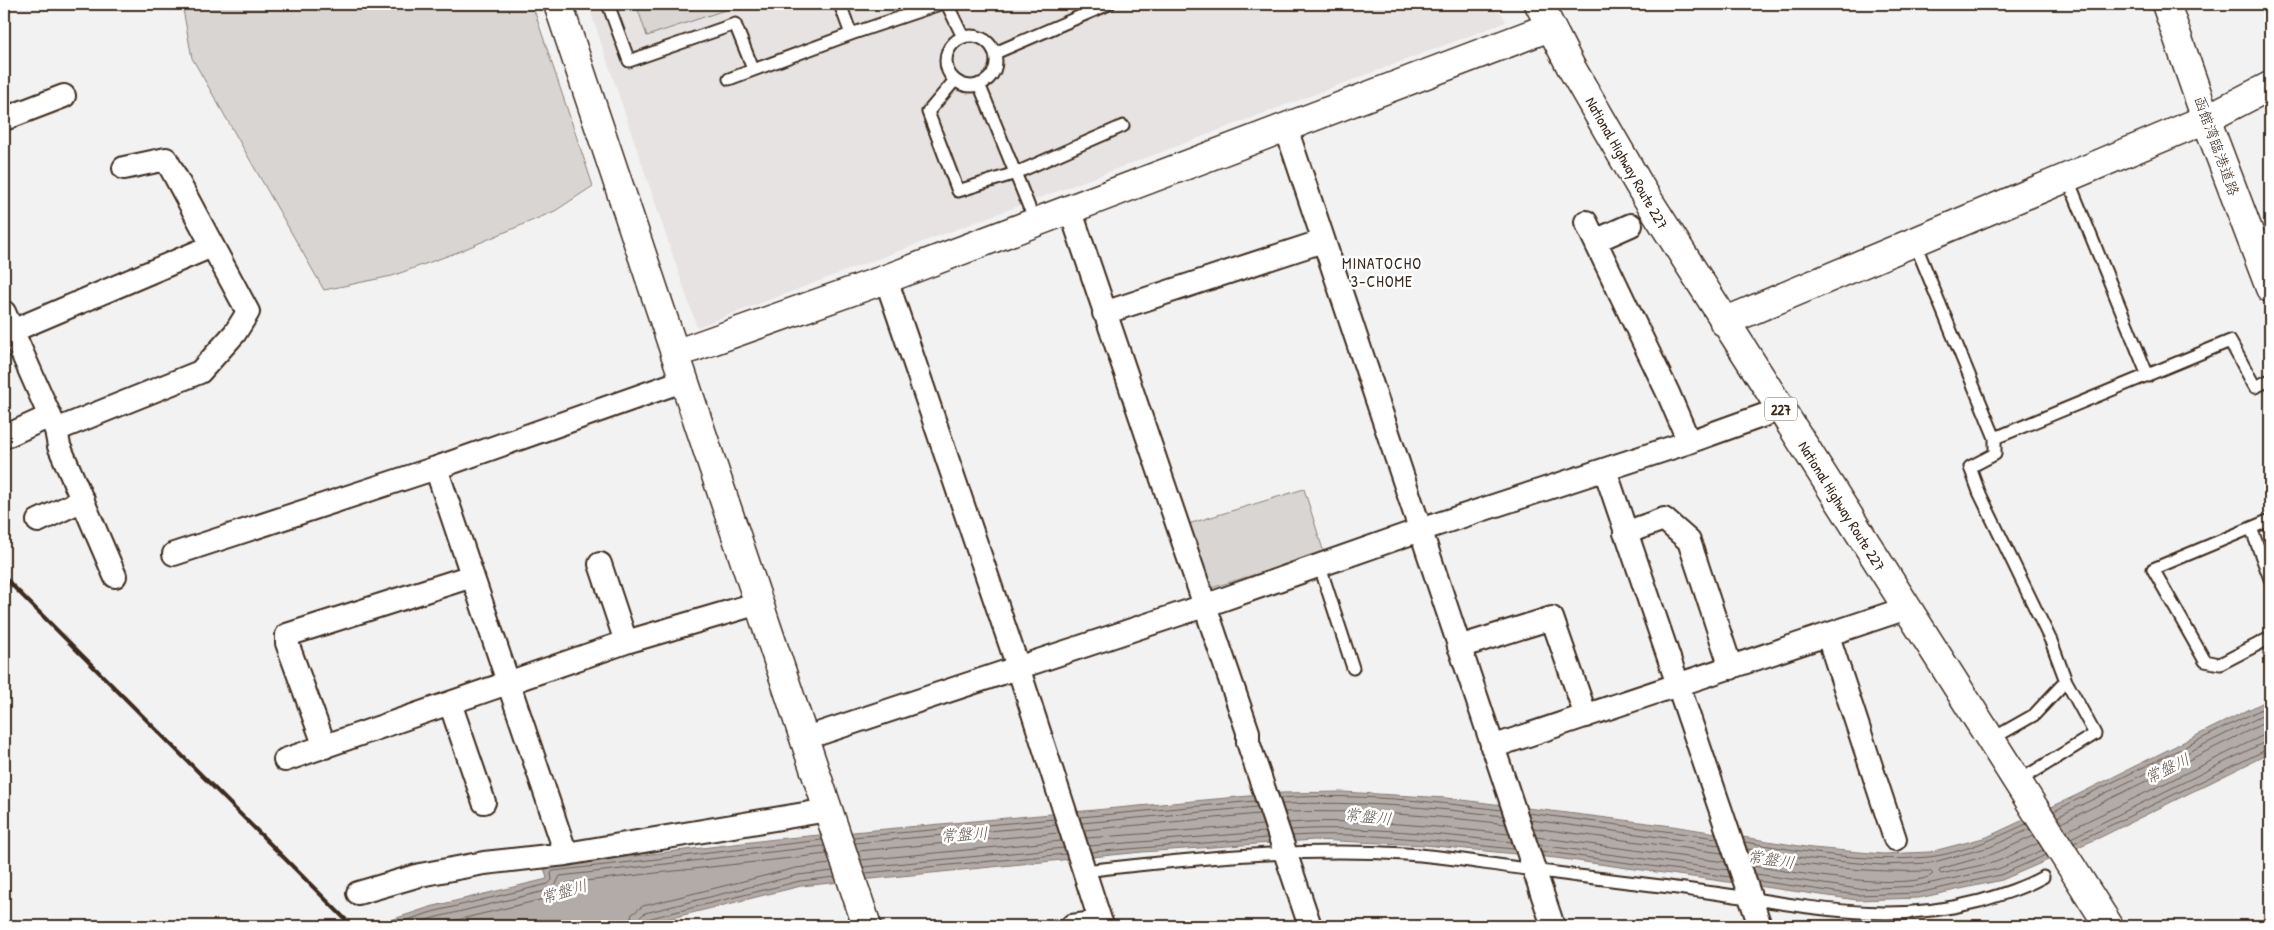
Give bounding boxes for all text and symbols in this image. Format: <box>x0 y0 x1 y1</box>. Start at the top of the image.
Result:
street label: National Highway Route 227 <box>1581 93 1673 233</box>
street label: 函館湾臨港道路 <box>2189 93 2245 199</box>
district label: MINATOCHO 3-CHOME <box>1342 252 1422 292</box>
road number: 227 <box>1765 398 1797 420</box>
street label: National Highway Route 227 <box>1794 437 1890 575</box>
water label: 常盤川 <box>2141 748 2193 788</box>
water label: 常盤川 <box>1343 803 1393 829</box>
water label: 常盤川 <box>939 821 989 847</box>
water label: 常盤川 <box>1746 845 1796 873</box>
water label: 常盤川 <box>538 874 590 908</box>

